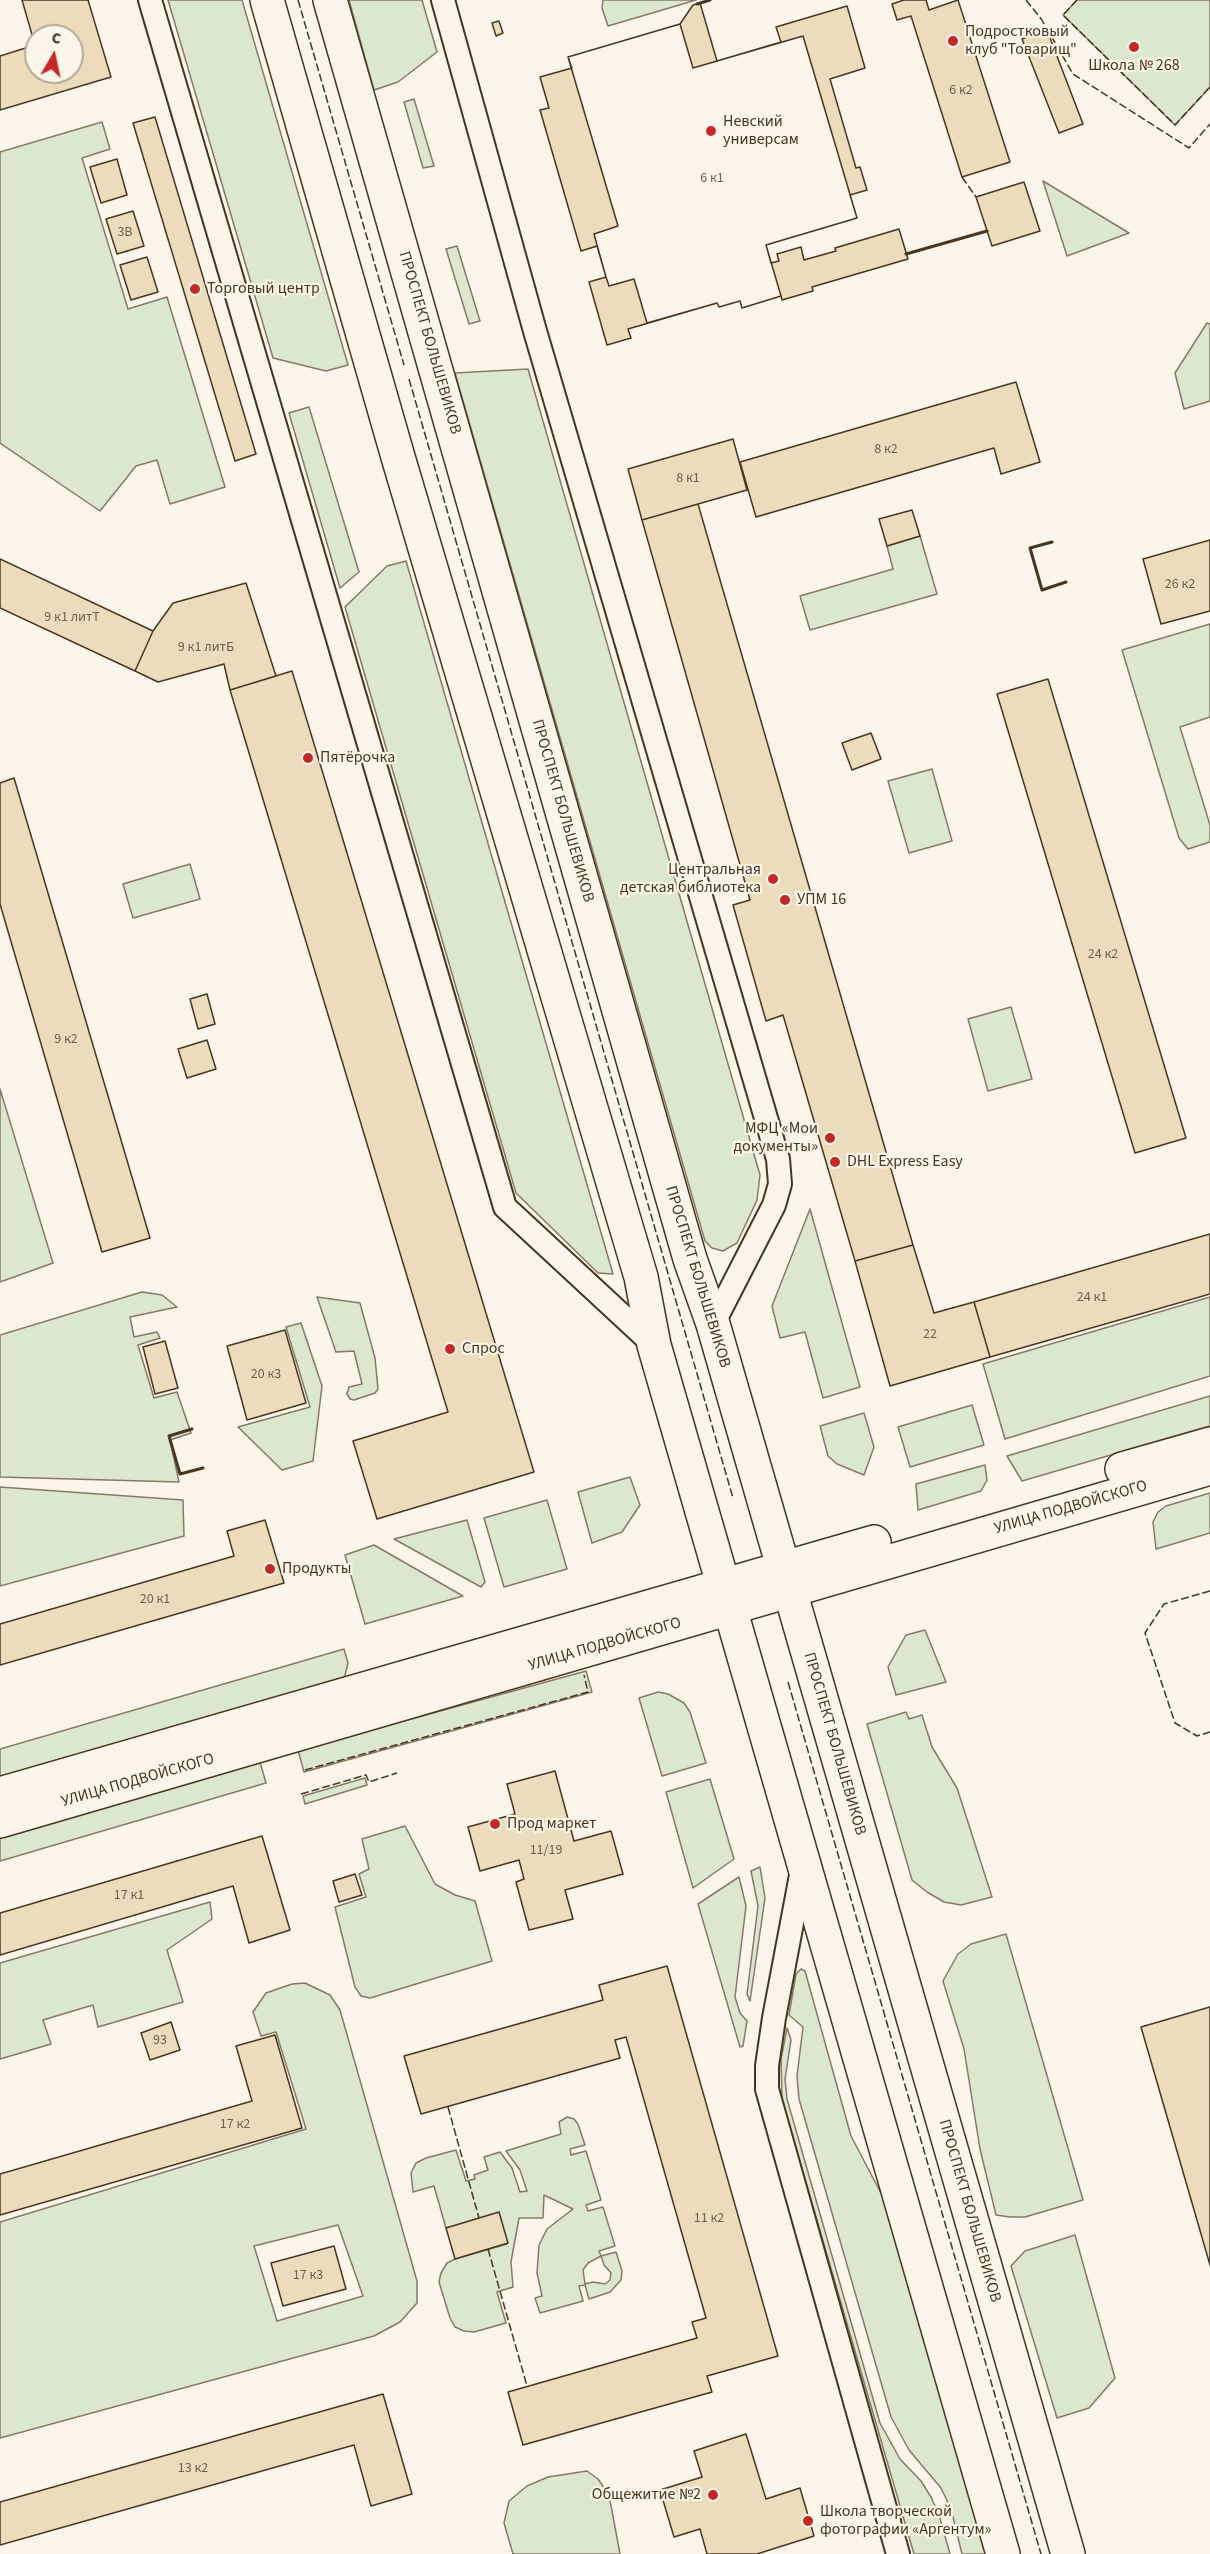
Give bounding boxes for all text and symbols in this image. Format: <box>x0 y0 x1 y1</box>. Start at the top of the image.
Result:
place label: Подростковый клуб "Товарищ" <box>965 22 1077 60</box>
north arrow <box>24 24 84 84</box>
text: С <box>50 27 63 50</box>
marker: Подростковый клуб "Товарищ" <box>946 34 960 48</box>
marker: Школа № 268 <box>1127 40 1141 54</box>
place label: Школа № 268 <box>1088 56 1180 76</box>
house number: 6 к2 <box>949 83 973 99</box>
place label: Невский универсам <box>723 112 799 150</box>
marker: Невский универсам <box>704 124 718 138</box>
house number: 6 к1 <box>700 171 724 187</box>
house number: 3В <box>117 225 133 241</box>
street label: ПРОСПЕКТ БОЛЬШЕВИКОВ <box>394 249 464 437</box>
place label: Торговый центр <box>207 279 320 299</box>
marker: Торговый центр <box>188 282 202 296</box>
house number: 8 к2 <box>874 442 898 458</box>
house number: 8 к1 <box>676 471 700 487</box>
house number: 26 к2 <box>1165 577 1195 593</box>
house number: 9 к1 литТ <box>44 610 100 626</box>
house number: 9 к1 литБ <box>178 640 234 656</box>
street label: ПРОСПЕКТ БОЛЬШЕВИКОВ <box>527 717 597 905</box>
place label: Пятёрочка <box>320 748 395 768</box>
marker: Пятёрочка <box>301 751 315 765</box>
place label: Центральная детская библиотека <box>620 860 761 898</box>
marker: Центральная детская библиотека <box>766 872 780 886</box>
place label: УПМ 16 <box>797 890 846 910</box>
marker: УПМ 16 <box>778 893 792 907</box>
house number: 24 к2 <box>1088 947 1118 963</box>
house number: 9 к2 <box>54 1032 78 1048</box>
place label: МФЦ «Мои документы» <box>734 1119 818 1157</box>
marker: МФЦ «Мои документы» <box>823 1131 837 1145</box>
place label: DHL Express Easy <box>847 1152 963 1172</box>
marker: DHL Express Easy <box>828 1155 842 1169</box>
street label: ПРОСПЕКТ БОЛЬШЕВИКОВ <box>660 1184 734 1370</box>
house number: 24 к1 <box>1077 1290 1107 1306</box>
house number: 22 <box>923 1327 937 1343</box>
place label: Спрос <box>462 1339 505 1359</box>
marker: Спрос <box>443 1342 457 1356</box>
house number: 20 к3 <box>251 1367 281 1383</box>
street label: УЛИЦА ПОДВОЙСКОГО <box>992 1477 1150 1539</box>
place label: Продукты <box>282 1559 352 1579</box>
marker: Продукты <box>263 1562 277 1576</box>
house number: 20 к1 <box>140 1592 170 1608</box>
street label: УЛИЦА ПОДВОЙСКОГО <box>526 1614 684 1676</box>
street label: ПРОСПЕКТ БОЛЬШЕВИКОВ <box>799 1650 869 1838</box>
street label: УЛИЦА ПОДВОЙСКОГО <box>59 1750 217 1812</box>
place label: Прод маркет <box>507 1814 596 1834</box>
marker: Прод маркет <box>488 1817 502 1831</box>
house number: 11/19 <box>530 1843 562 1859</box>
house number: 17 к1 <box>114 1888 144 1904</box>
house number: 93 <box>153 2033 167 2049</box>
house number: 17 к2 <box>220 2117 250 2133</box>
street label: ПРОСПЕКТ БОЛЬШЕВИКОВ <box>934 2117 1004 2305</box>
house number: 11 к2 <box>694 2211 724 2227</box>
house number: 17 к3 <box>293 2268 323 2284</box>
house number: 13 к2 <box>178 2461 208 2477</box>
place label: Общежитие №2 <box>592 2485 701 2505</box>
marker: Общежитие №2 <box>706 2488 720 2502</box>
place label: Школа творческой фотографии «Аргентум» <box>820 2502 991 2540</box>
marker: Школа творческой фотографии «Аргентум» <box>801 2514 815 2528</box>

